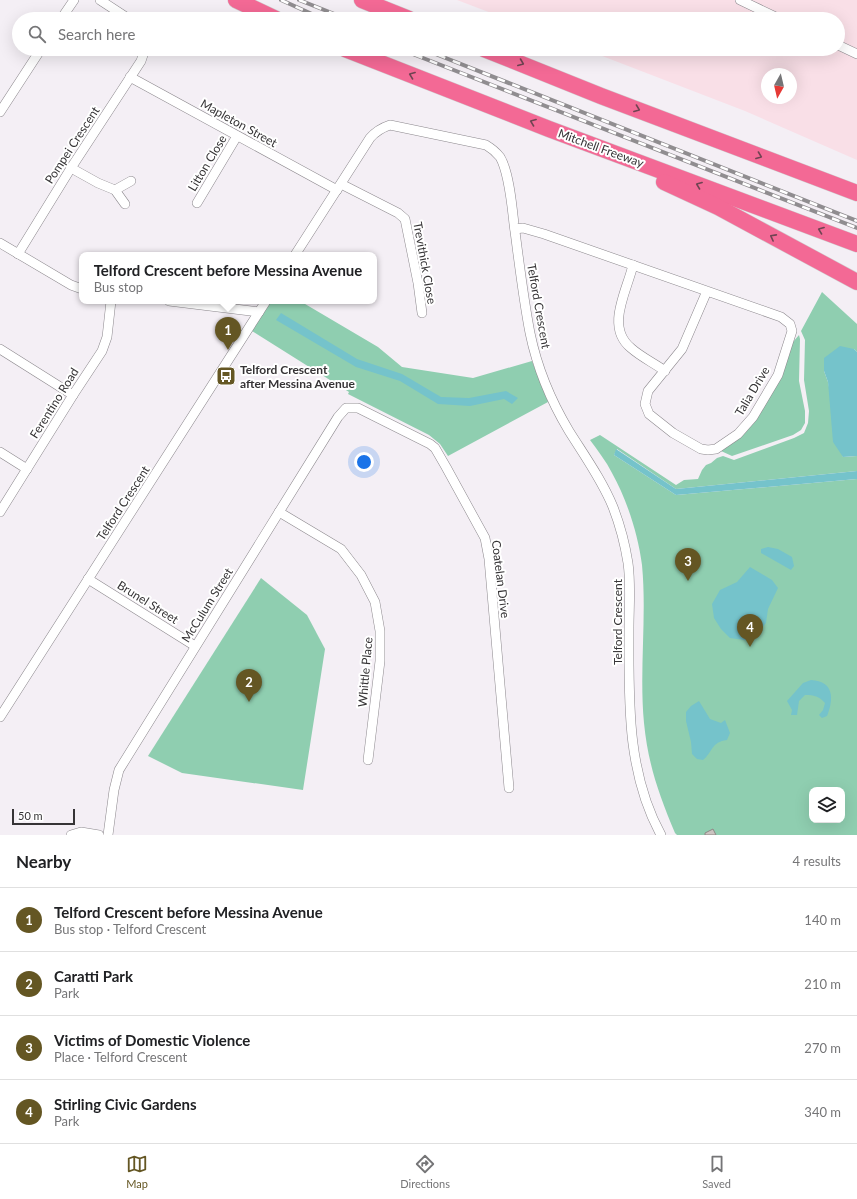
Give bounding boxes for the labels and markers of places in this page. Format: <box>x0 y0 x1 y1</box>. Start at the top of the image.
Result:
pin: 1 <box>215 317 241 350</box>
place label: Telford Crescent after Messina Avenue <box>240 362 355 391</box>
bus stop icon: Telford Crescent after Messina Avenue <box>215 365 237 387</box>
pin: 3 <box>675 548 701 581</box>
pin: 4 <box>737 614 763 647</box>
pin: 2 <box>236 669 262 702</box>

